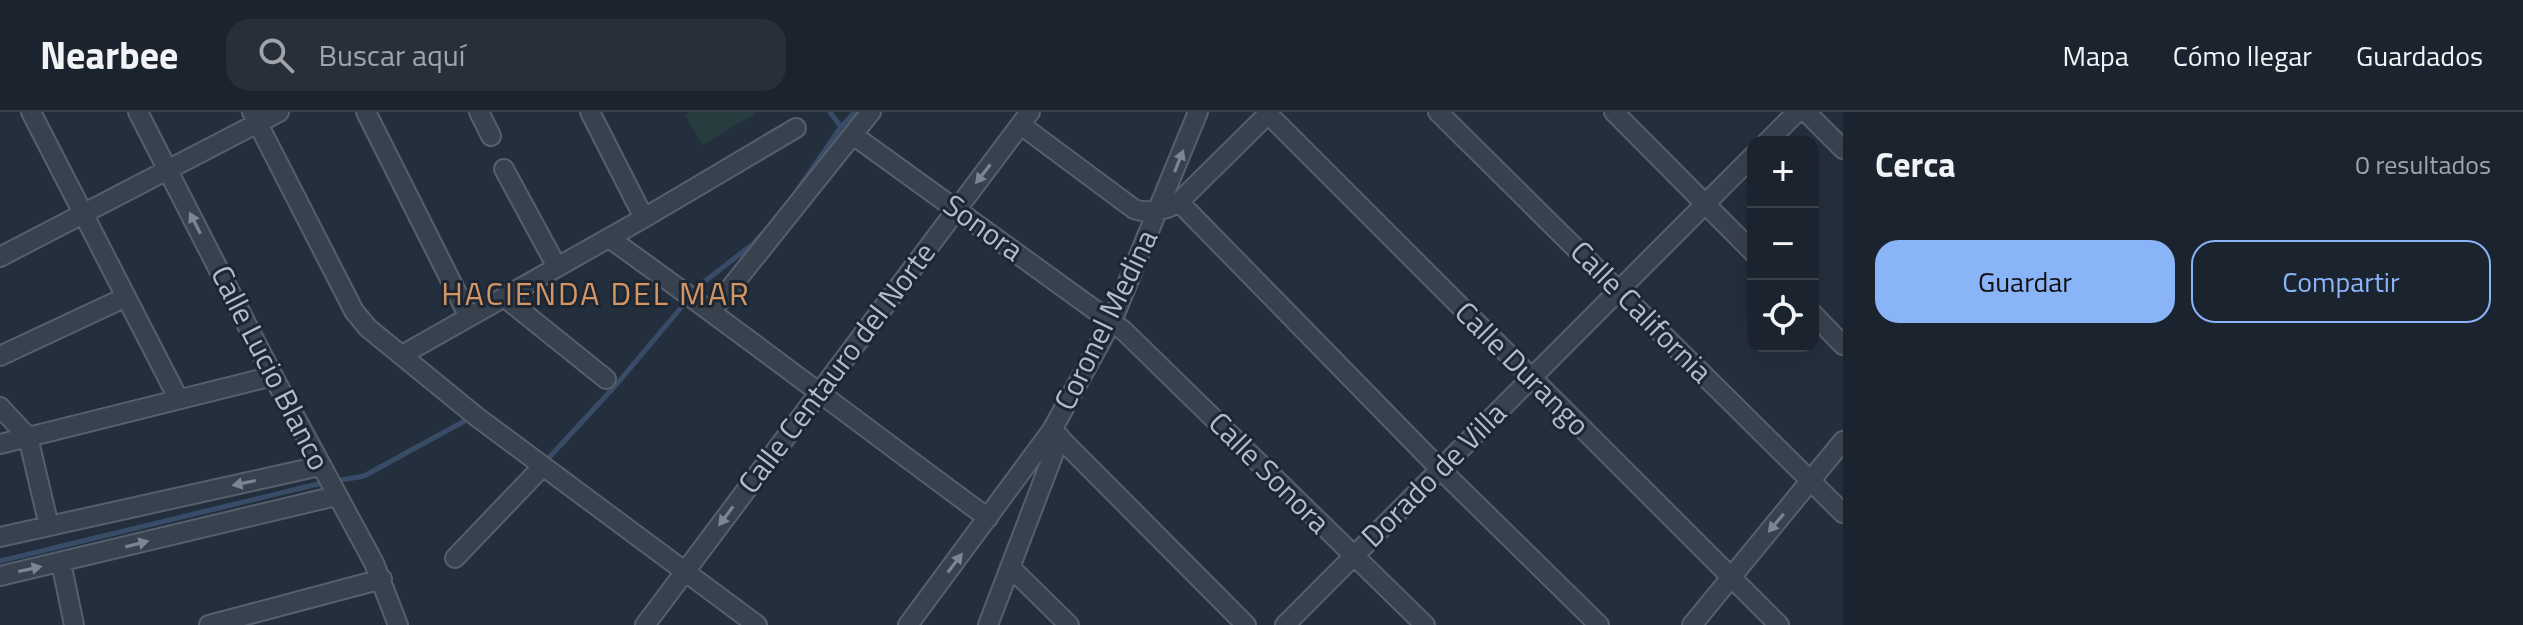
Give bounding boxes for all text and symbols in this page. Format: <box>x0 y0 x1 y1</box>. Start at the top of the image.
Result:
search box <box>226 19 786 91</box>
text: Nearbee <box>40 26 178 84</box>
text: Buscar aquí <box>318 32 465 78</box>
icon: search <box>254 33 298 77</box>
text: Mapa <box>2062 34 2129 77</box>
text: Cómo llegar <box>2173 34 2312 77</box>
text: Guardados <box>2356 34 2483 77</box>
map controls <box>1747 136 1819 352</box>
button: + <box>1747 136 1819 208</box>
text: Cerca <box>1875 138 1956 190</box>
text: 0 resultados <box>2355 145 2491 184</box>
one-way arrow <box>1172 149 1185 173</box>
one-way arrow <box>975 164 992 184</box>
street label: Sonora <box>934 182 1033 272</box>
button: − <box>1747 208 1819 280</box>
one-way arrow <box>188 211 202 234</box>
street label: Coronel Medina <box>1041 221 1169 418</box>
street label: Calle California <box>1560 229 1724 393</box>
street label: Calle Centauro del Norte <box>726 232 946 503</box>
button: Guardar <box>1875 240 2175 323</box>
button: Compartir <box>2191 240 2491 323</box>
street label: Calle Lucio Blanco <box>199 257 342 478</box>
district label: HACIENDA DEL MAR <box>441 269 751 317</box>
button: locate <box>1747 280 1819 352</box>
street label: Calle Durango <box>1445 290 1601 446</box>
street label: Dorado de Villa <box>1350 391 1517 558</box>
street label: Calle Sonora <box>1198 401 1341 544</box>
one-way arrow <box>231 477 256 490</box>
one-way arrow <box>719 506 735 527</box>
one-way arrow <box>1768 513 1785 533</box>
one-way arrow <box>124 537 149 550</box>
one-way arrow <box>946 552 962 573</box>
one-way arrow <box>18 562 43 575</box>

